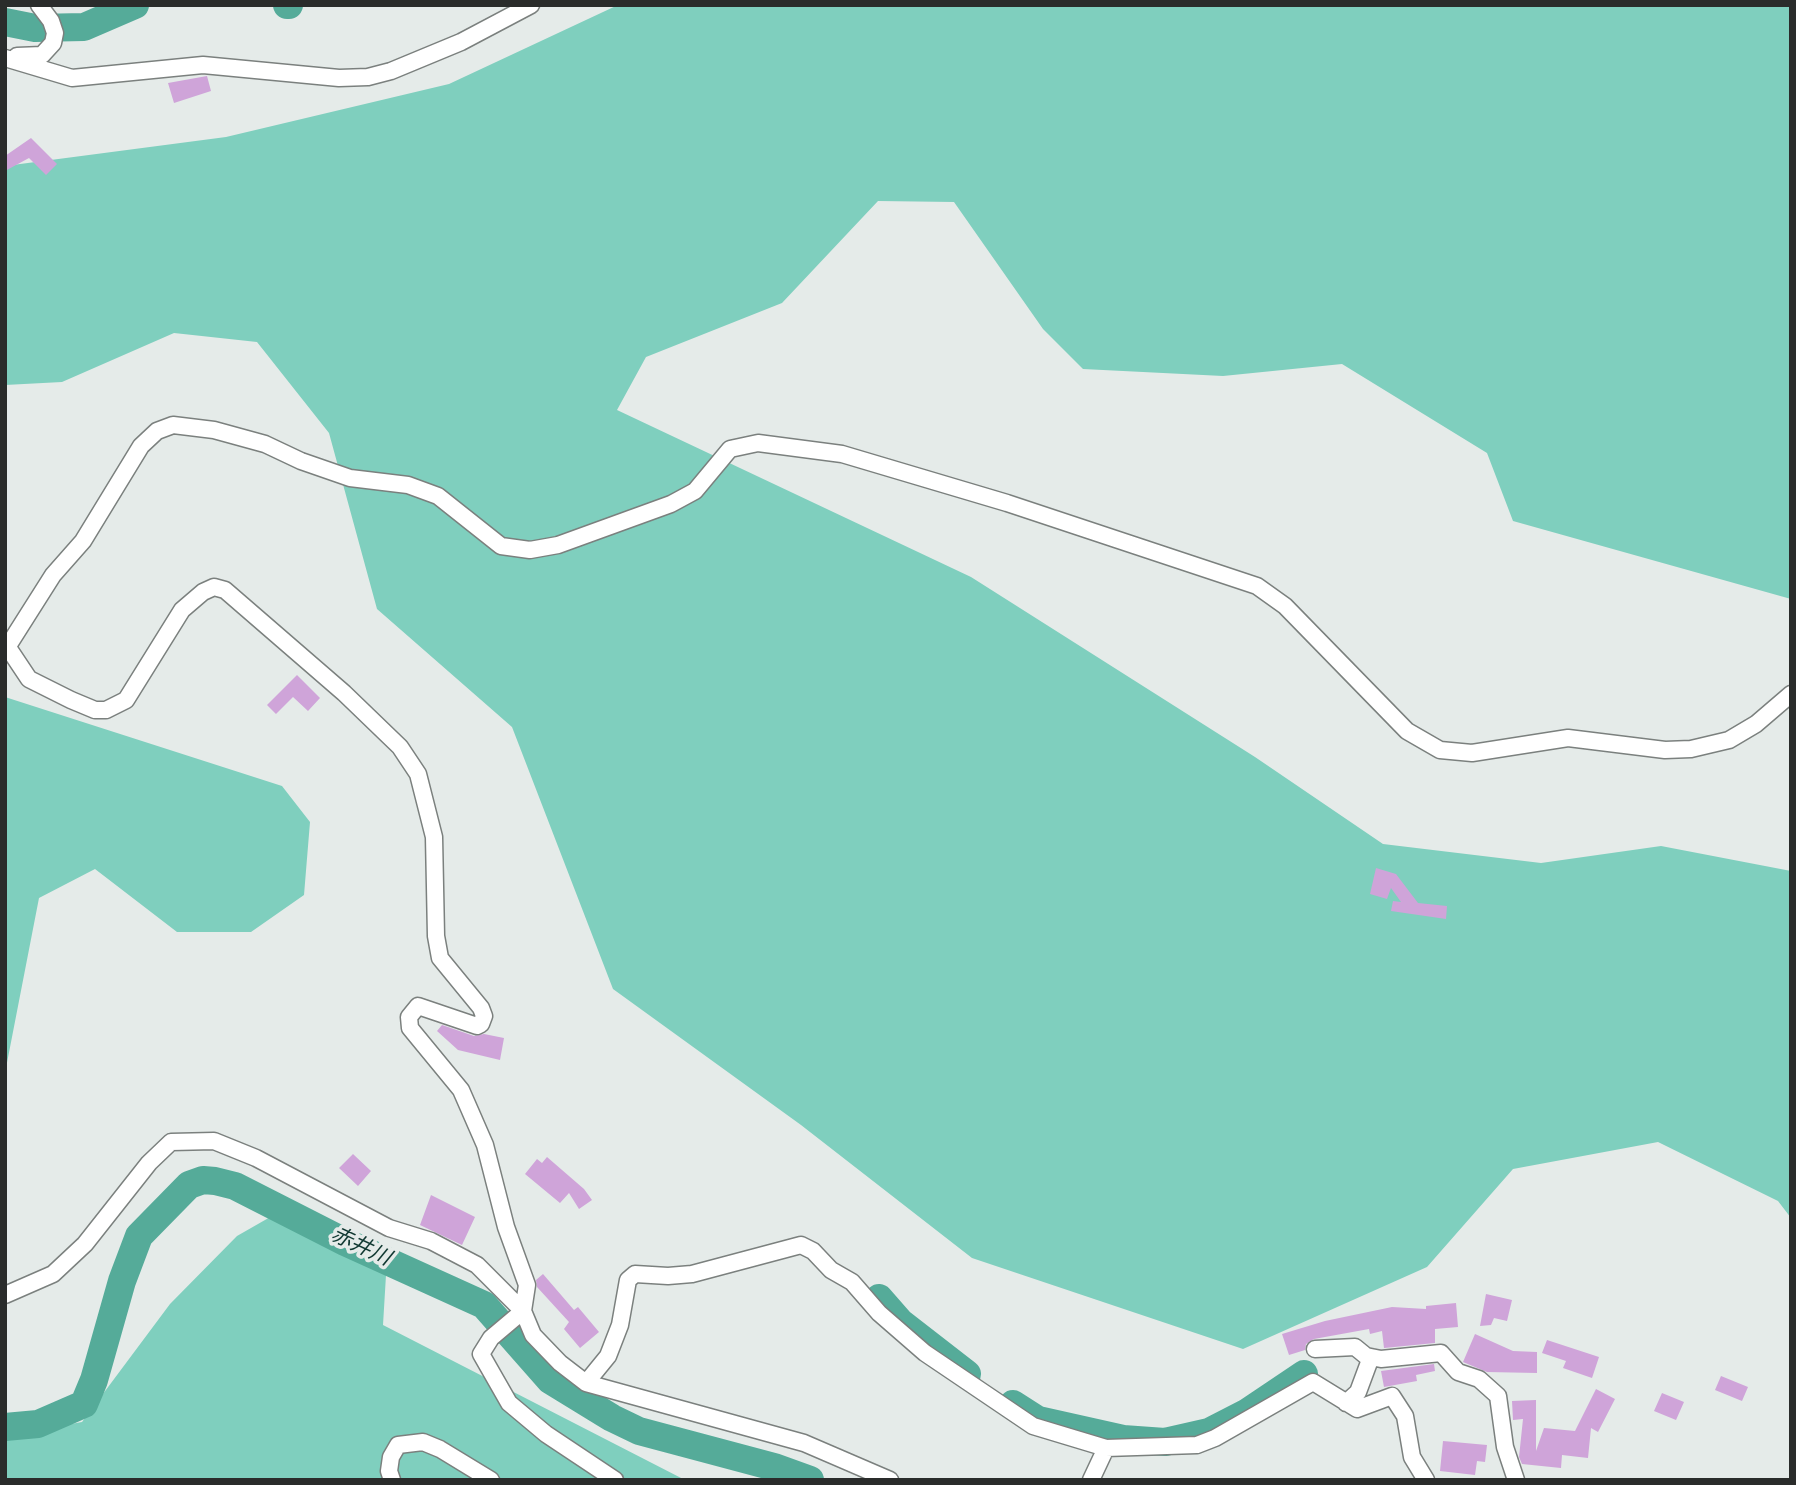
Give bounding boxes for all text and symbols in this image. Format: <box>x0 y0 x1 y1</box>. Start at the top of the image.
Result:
water label: 赤井川 <box>327 1221 395 1271</box>

